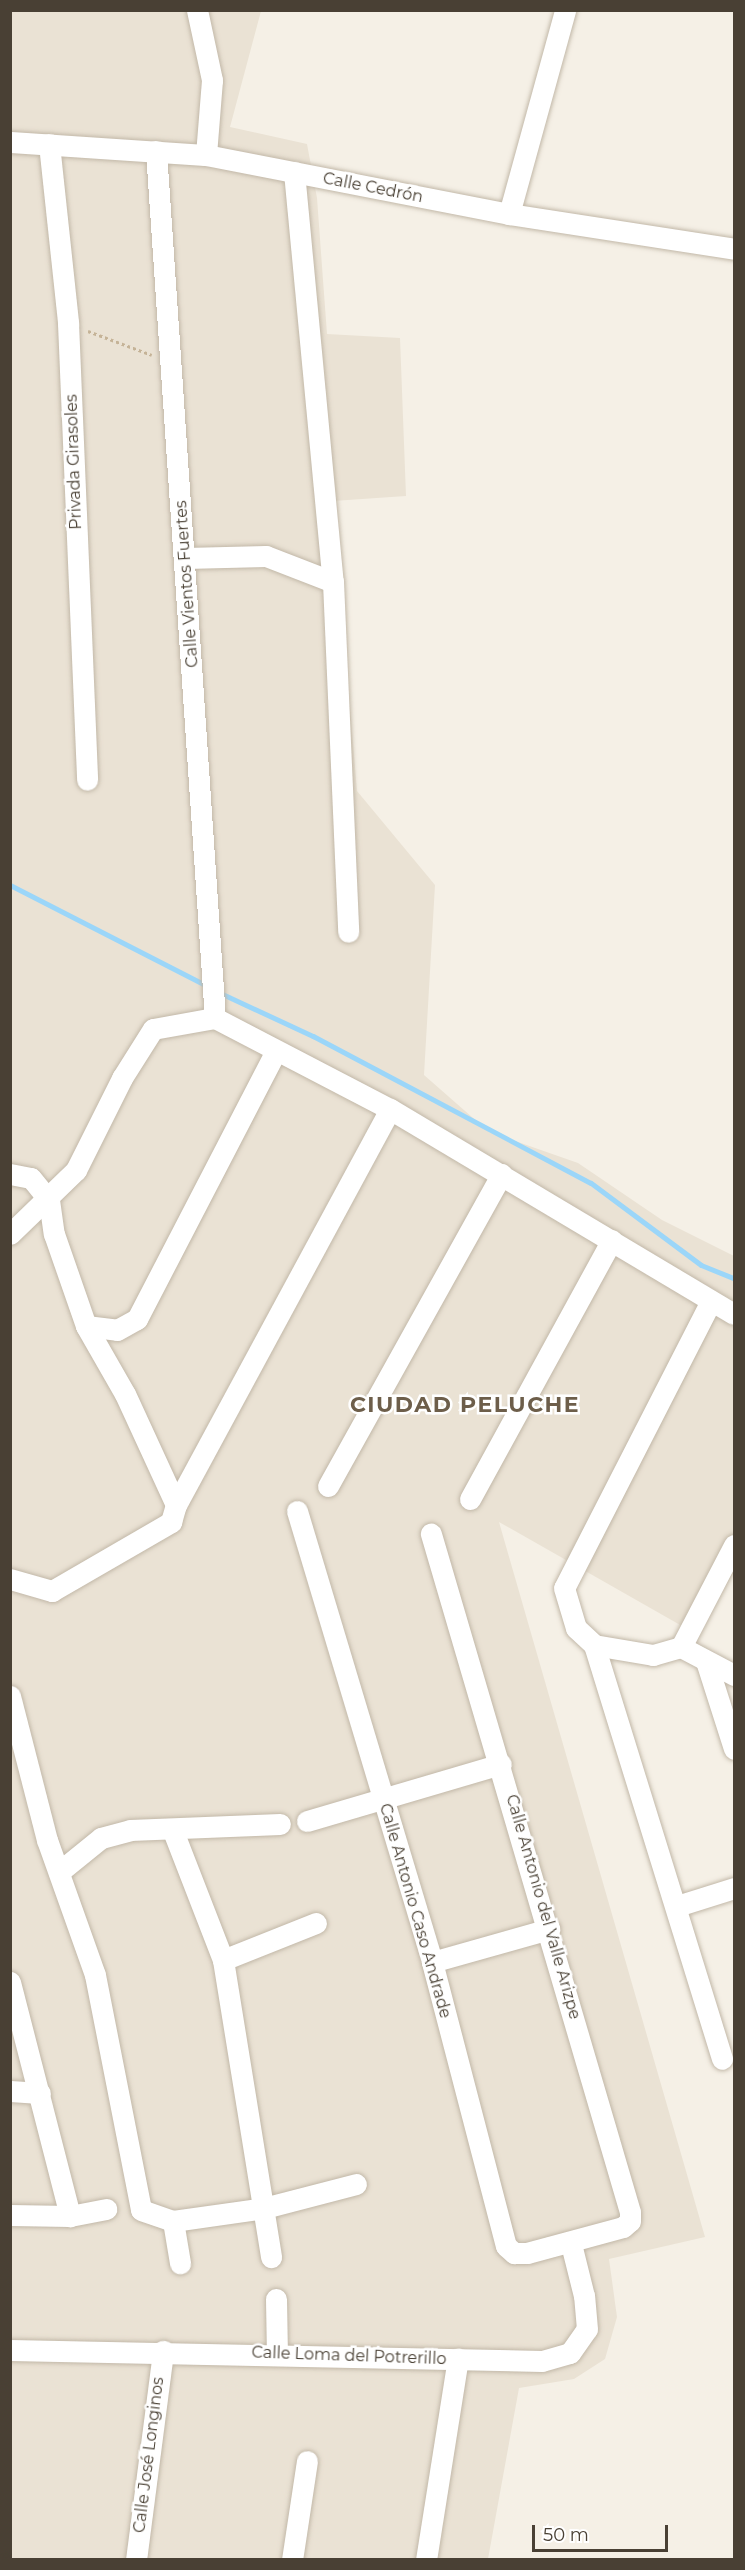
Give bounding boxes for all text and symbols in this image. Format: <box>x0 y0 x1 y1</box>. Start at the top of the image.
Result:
street label: Calle Cedrón <box>321 169 425 207</box>
street label: Privada Girasoles <box>62 394 86 530</box>
street label: Calle Vientos Fuertes <box>172 500 202 668</box>
district label: CIUDAD PELUCHE <box>350 1392 580 1418</box>
street label: Calle Antonio del Valle Arizpe <box>502 1792 584 2022</box>
street label: Calle Antonio Caso Andrade <box>375 1801 455 2021</box>
street label: Calle Loma del Potrerillo <box>251 2343 447 2369</box>
street label: Calle José Longinos <box>130 2376 168 2534</box>
scale bar <box>535 2513 672 2551</box>
text: 50 m <box>543 2524 589 2546</box>

